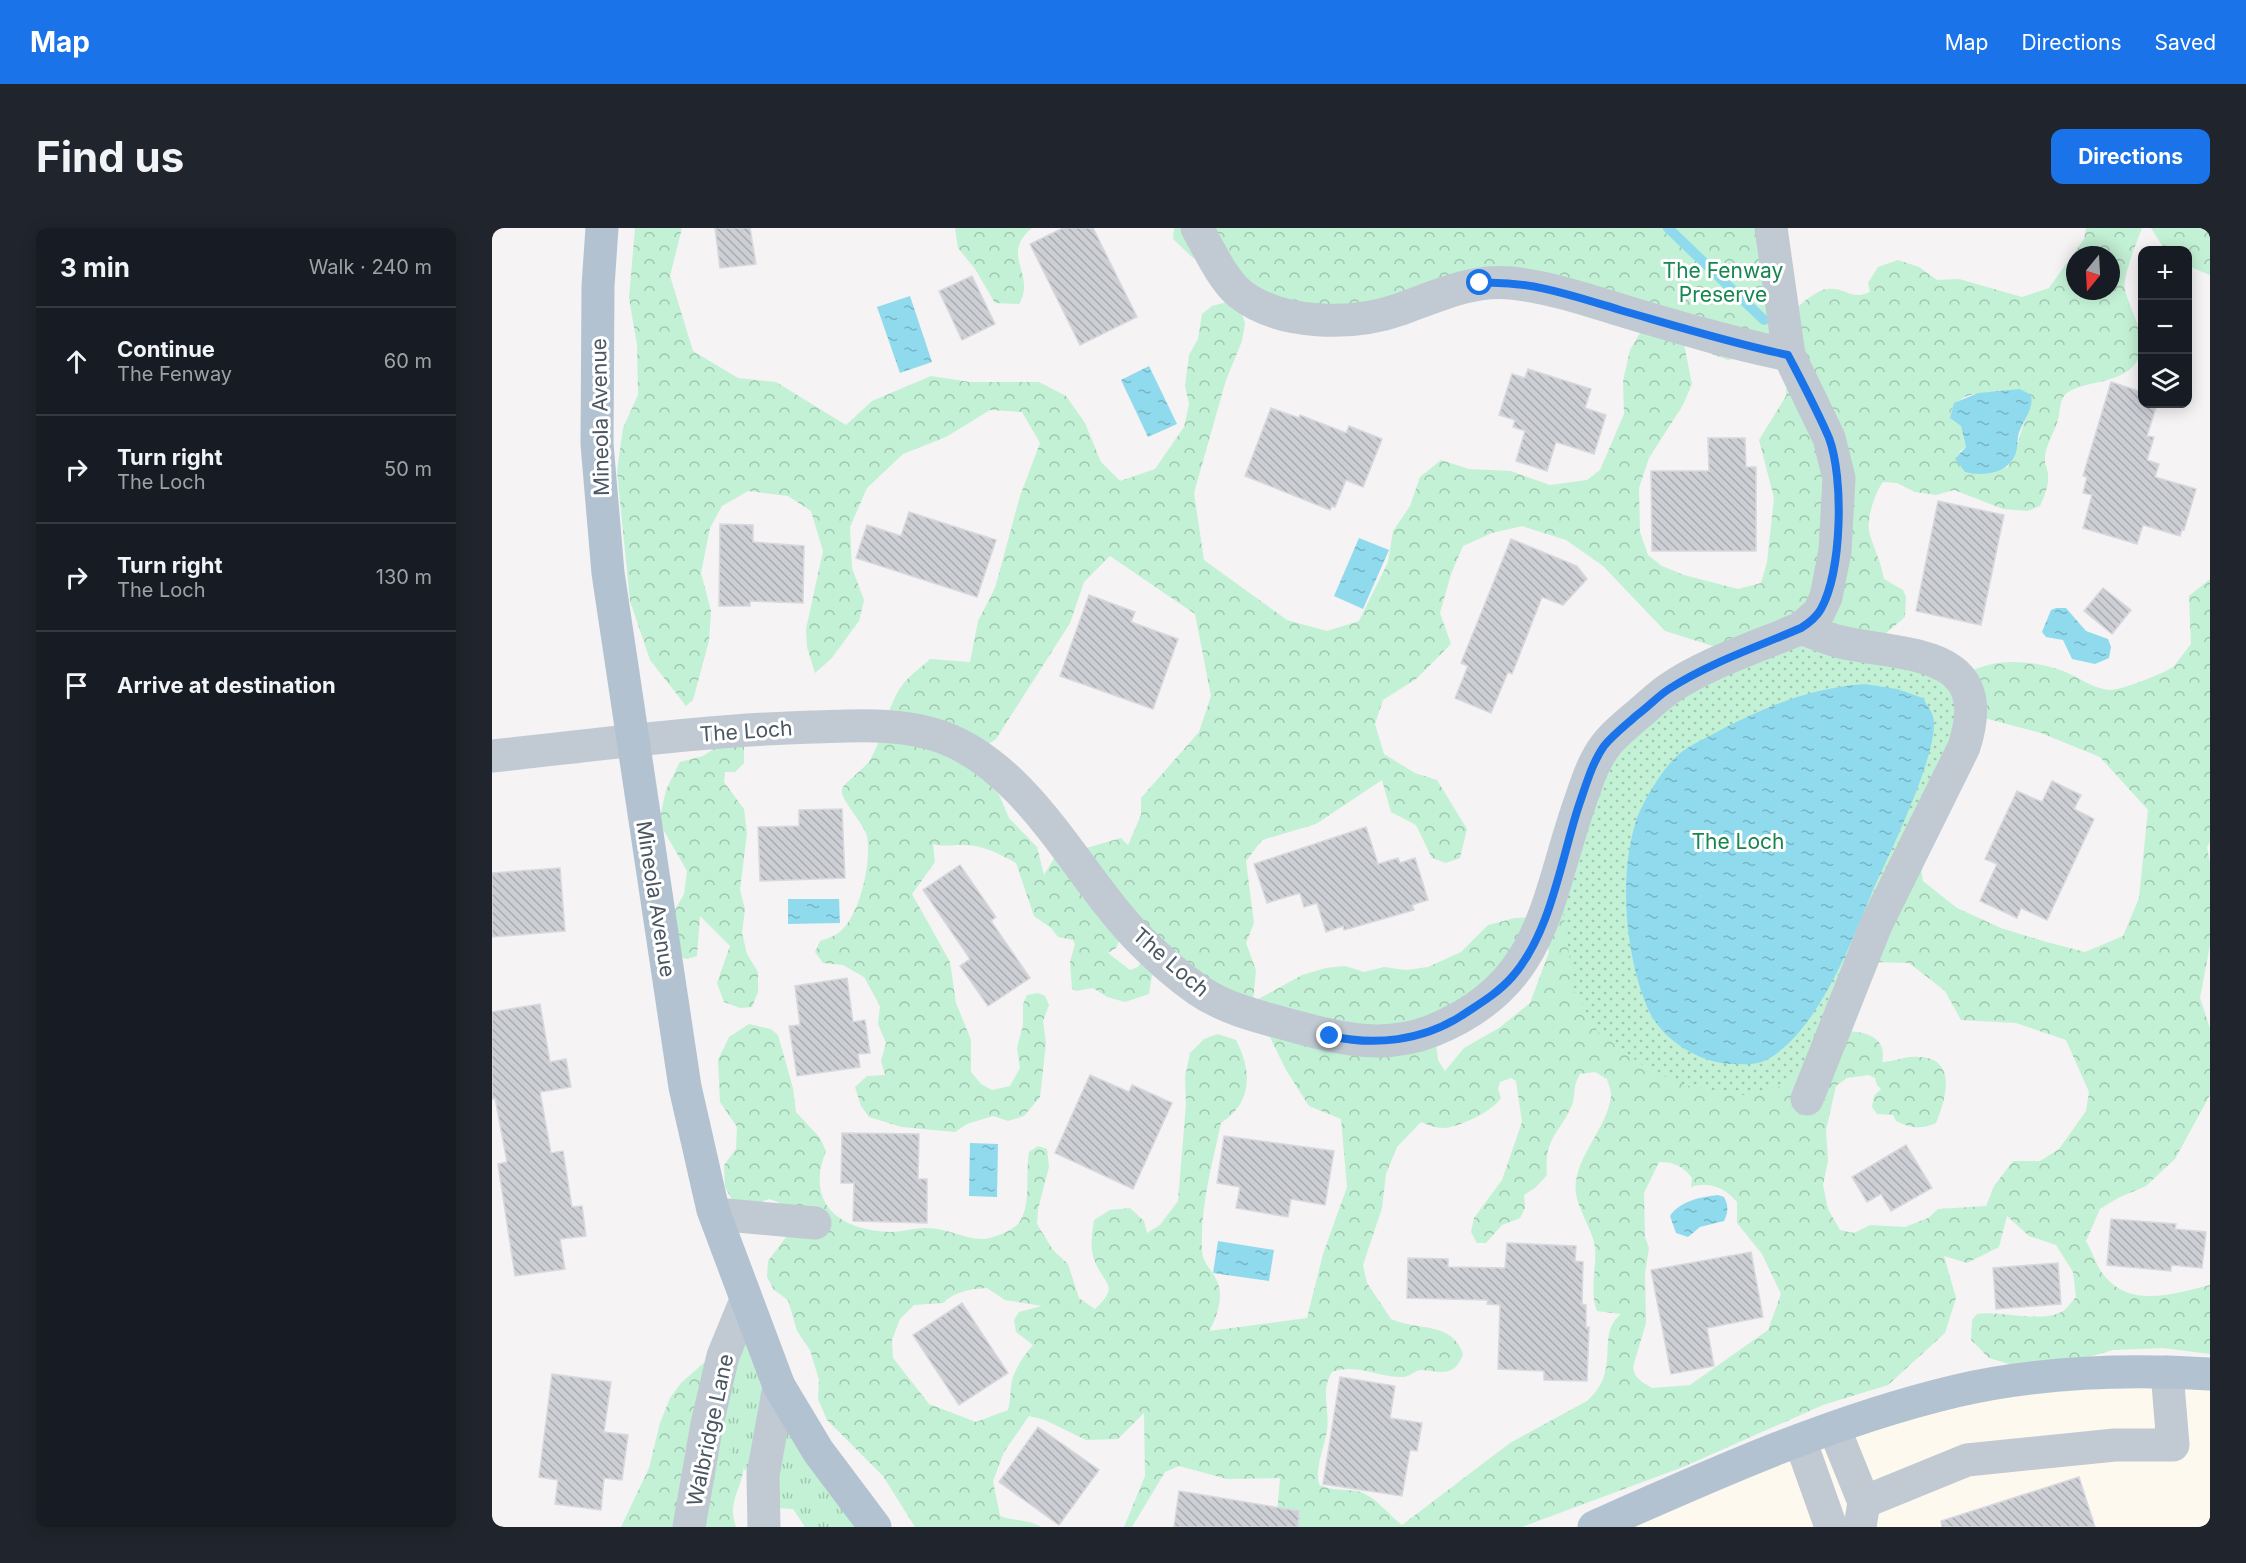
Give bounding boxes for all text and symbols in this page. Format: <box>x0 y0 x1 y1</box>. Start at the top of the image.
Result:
text: Map <box>30 25 90 59</box>
text: Map <box>1945 30 1988 55</box>
text: Directions <box>2021 30 2122 55</box>
text: Saved <box>2155 30 2216 55</box>
button: Directions <box>2051 129 2210 184</box>
text: Find us <box>36 131 184 182</box>
north arrow <box>2066 246 2120 300</box>
map controls <box>2138 246 2192 408</box>
button: + <box>2138 246 2192 300</box>
text: 3 min <box>60 252 130 283</box>
text: Walk · 240 m <box>309 255 432 279</box>
park label: The Fenway Preserve <box>1663 258 1784 307</box>
route start <box>1466 269 1492 295</box>
button: − <box>2138 300 2192 354</box>
text: Continue <box>117 336 215 362</box>
street label: Mineola Avenue <box>586 338 614 496</box>
icon: ahead <box>60 345 93 378</box>
text: 60 m <box>384 349 432 373</box>
button: layers <box>2138 354 2192 408</box>
text: The Fenway <box>117 362 232 386</box>
text: Turn right <box>117 444 223 470</box>
icon: right <box>60 453 93 486</box>
text: 50 m <box>384 457 432 481</box>
text: The Loch <box>117 470 206 494</box>
text: Turn right <box>117 552 223 578</box>
icon: right <box>60 561 93 594</box>
text: 130 m <box>376 565 432 589</box>
text: The Loch <box>117 578 206 602</box>
icon: arrive <box>60 669 93 702</box>
text: Arrive at destination <box>117 672 336 698</box>
street label: The Loch <box>699 715 793 747</box>
street label: Mineola Avenue <box>631 819 681 979</box>
park label: The Loch <box>1691 829 1785 854</box>
street label: The Loch <box>1128 922 1214 1002</box>
route end <box>1316 1022 1342 1048</box>
street label: Walbridge Lane <box>682 1352 738 1508</box>

